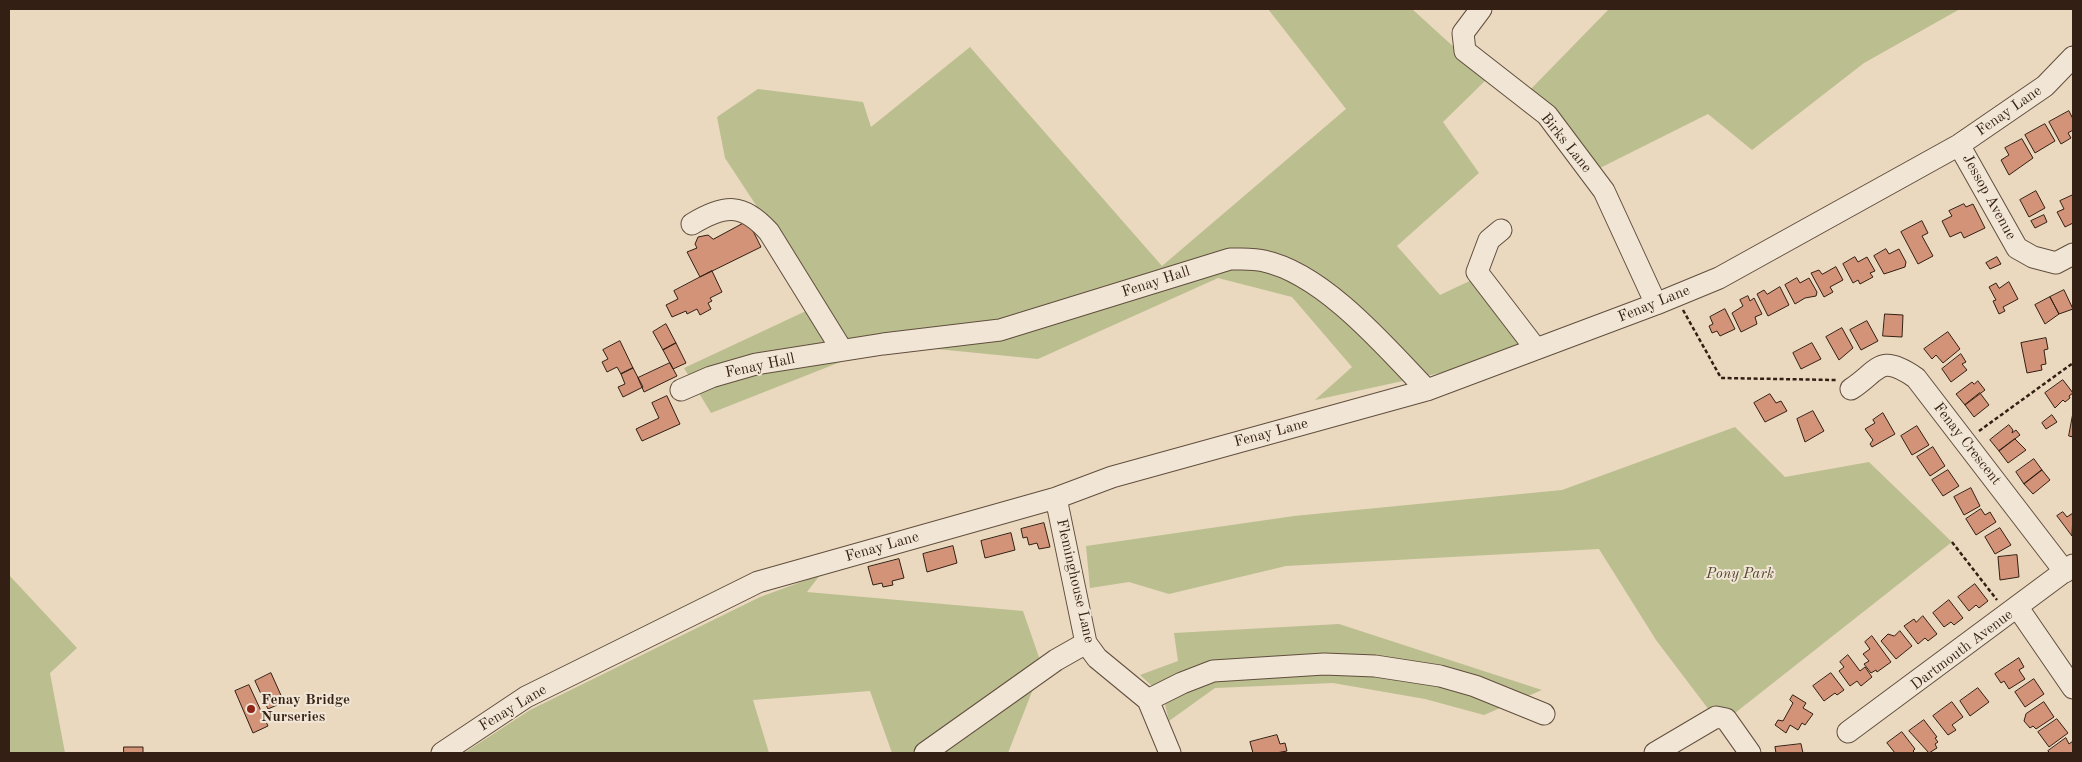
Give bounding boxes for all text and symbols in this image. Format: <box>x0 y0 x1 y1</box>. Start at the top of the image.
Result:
street label: Fenay Lane <box>1973 82 2045 140</box>
street label: Birks Lane <box>1537 110 1595 176</box>
street label: Jessop Avenue <box>1958 151 2020 243</box>
street label: Fenay Hall <box>1120 263 1192 301</box>
street label: Fenay Lane <box>1615 281 1693 327</box>
street label: Fenay Hall <box>724 350 796 382</box>
street label: Fenay Crescent <box>1929 399 2005 489</box>
street label: Fenay Lane <box>1232 414 1310 452</box>
street label: Fleminghouse Lane <box>1052 517 1098 645</box>
street label: Fenay Lane <box>843 528 921 566</box>
park label: Pony Park <box>1706 565 1774 583</box>
street label: Dartmouth Avenue <box>1907 606 2017 694</box>
street label: Fenay Lane <box>476 681 550 735</box>
place label: Fenay Bridge Nurseries <box>261 691 350 726</box>
marker: Fenay Bridge Nurseries <box>245 703 257 715</box>

